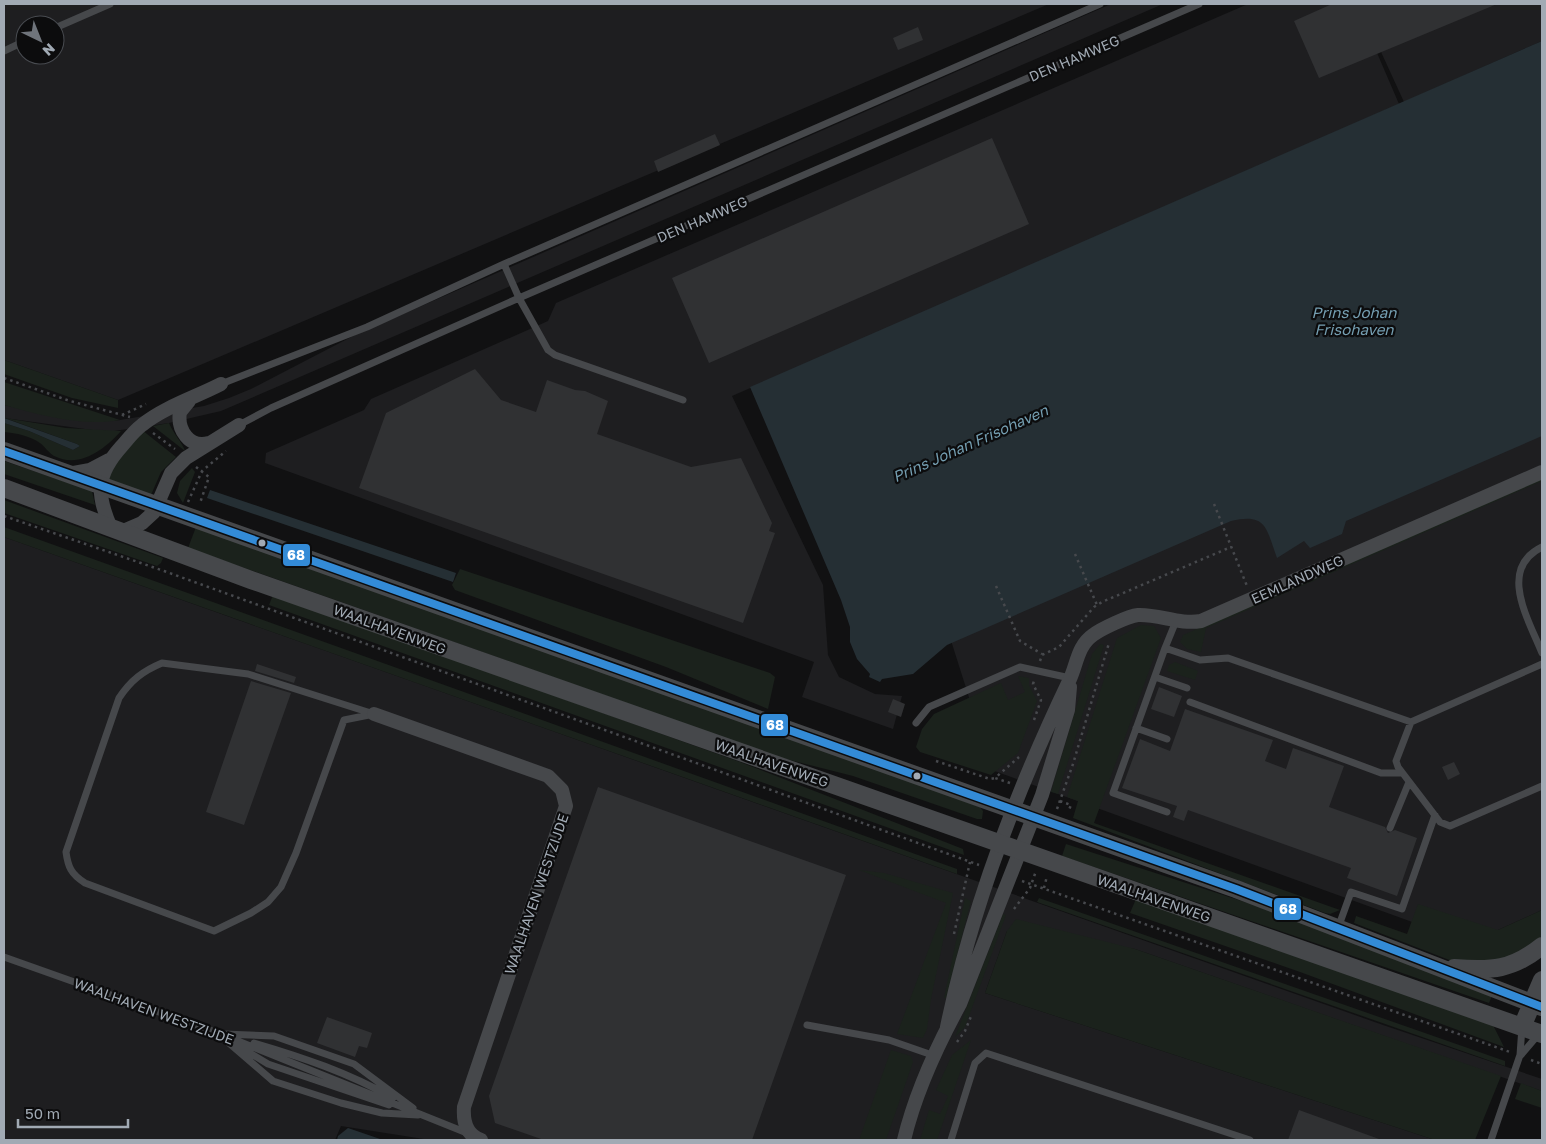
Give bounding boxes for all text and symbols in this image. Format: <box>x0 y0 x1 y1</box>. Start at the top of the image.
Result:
north arrow <box>15 15 65 65</box>
street label: DEN HAMWEG <box>1026 31 1122 85</box>
text: N <box>40 40 59 60</box>
street label: DEN HAMWEG <box>654 192 750 246</box>
water label: Prins Johan Frisohaven <box>1312 303 1397 338</box>
water label: Prins Johan Frisohaven <box>890 400 1051 485</box>
unlabelled marker <box>257 538 267 548</box>
line badge: 68 <box>282 543 311 567</box>
text: 68 <box>287 546 305 563</box>
street label: EEMLANDWEG <box>1248 551 1346 607</box>
street label: WAALHAVENWEG <box>331 601 449 657</box>
line badge: 68 <box>760 713 789 737</box>
text: 68 <box>766 716 784 733</box>
street label: WAALHAVENWEG <box>713 736 831 790</box>
unlabelled marker <box>912 771 922 781</box>
street label: WAALHAVEN WESTZIJDE <box>500 811 572 977</box>
street label: WAALHAVENWEG <box>1095 871 1213 925</box>
line badge: 68 <box>1273 897 1302 921</box>
text: 68 <box>1279 900 1297 917</box>
street label: WAALHAVEN WESTZIJDE <box>72 974 236 1048</box>
scale bar <box>18 1096 128 1128</box>
text: 50 m <box>25 1104 60 1122</box>

